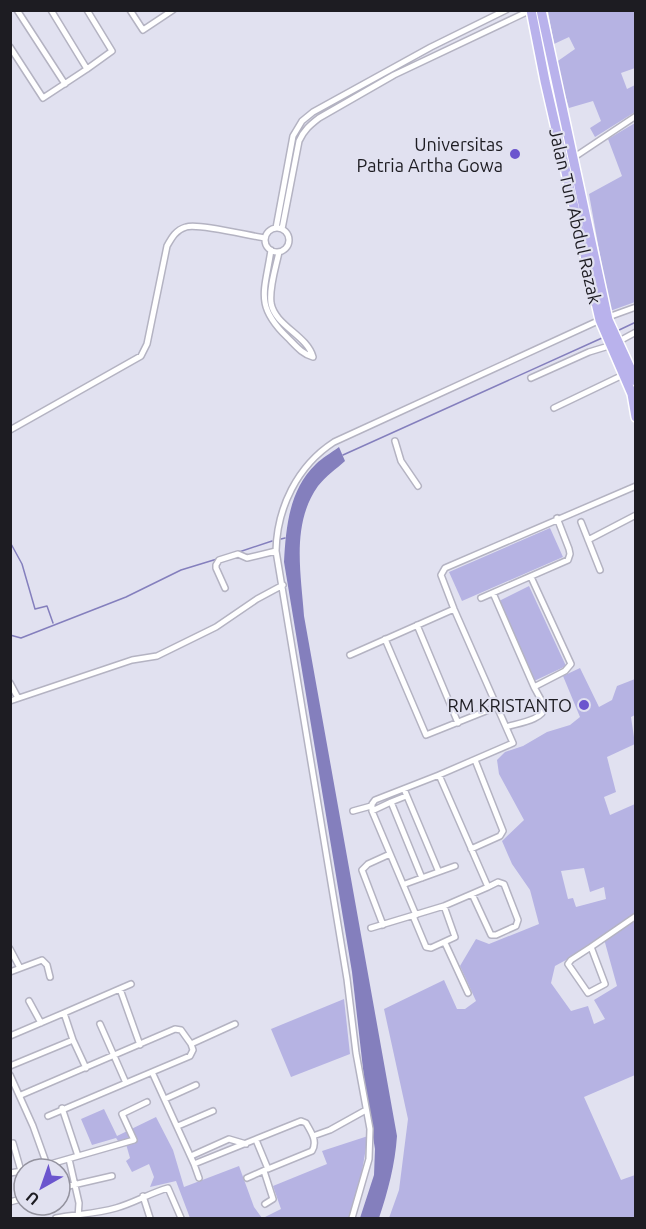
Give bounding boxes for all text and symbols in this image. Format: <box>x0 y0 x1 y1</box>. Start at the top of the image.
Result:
street label: Jalan Tun Abdul Razak <box>546 126 606 306</box>
place label: Universitas Patria Artha Gowa <box>357 134 503 175</box>
marker: Universitas Patria Artha Gowa <box>508 147 522 161</box>
place label: RM KRISTANTO <box>448 695 572 715</box>
marker: RM KRISTANTO <box>577 698 591 712</box>
north arrow <box>12 1157 72 1217</box>
text: U <box>22 1188 42 1209</box>

